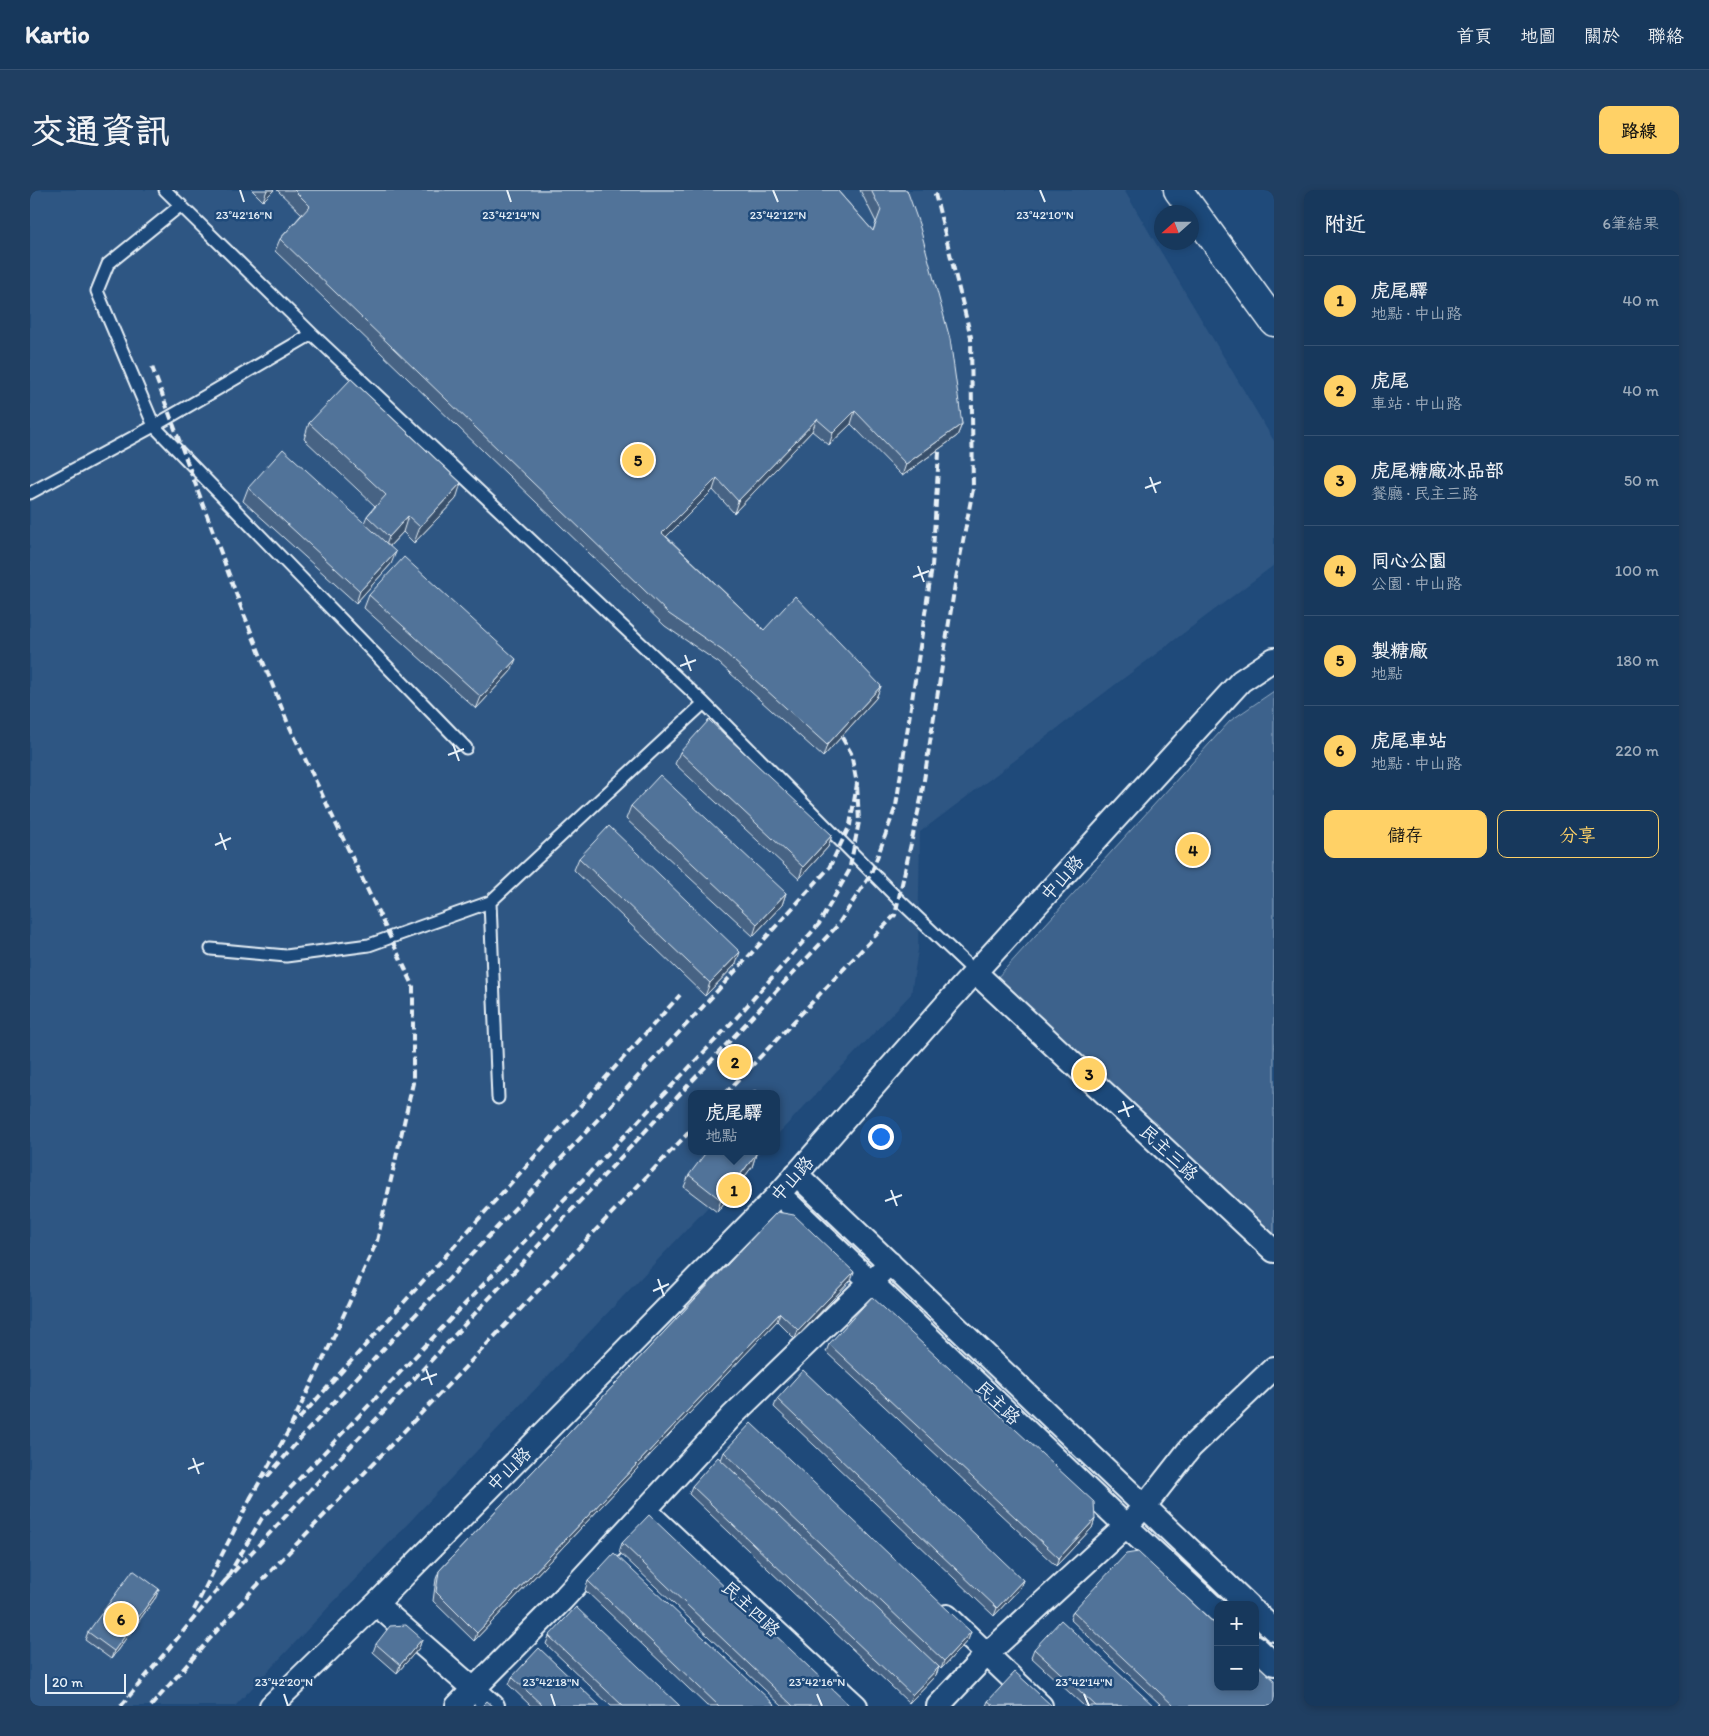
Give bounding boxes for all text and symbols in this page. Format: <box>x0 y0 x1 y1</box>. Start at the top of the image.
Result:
text: Kartio <box>25 20 90 49</box>
text: 首頁 <box>1456 25 1492 47</box>
text: 地圖 <box>1520 25 1556 47</box>
text: 關於 <box>1584 25 1620 47</box>
text: 聯絡 <box>1648 25 1684 47</box>
button: 路線 <box>1599 106 1679 154</box>
text: 交通資訊 <box>30 110 170 152</box>
north arrow <box>1154 205 1199 250</box>
text: 23°42'16"N <box>216 208 272 222</box>
text: 23°42'14"N <box>482 208 540 222</box>
text: 23°42'12"N <box>750 208 806 222</box>
text: 23°42'10"N <box>1016 208 1074 222</box>
text: 附近 <box>1324 211 1366 236</box>
text: 6筆結果 <box>1603 214 1659 233</box>
text: 虎尾驛 <box>1371 279 1428 302</box>
text: 1 <box>1336 291 1344 310</box>
text: 40 m <box>1622 291 1659 310</box>
text: 地點 · 中山路 <box>1371 304 1462 323</box>
text: 虎尾 <box>1371 369 1409 392</box>
text: 2 <box>1336 381 1344 400</box>
text: 40 m <box>1622 381 1659 400</box>
text: 車站 · 中山路 <box>1371 394 1462 413</box>
pin: 5 <box>622 441 654 479</box>
text: 虎尾糖廠冰品部 <box>1371 459 1504 482</box>
text: 3 <box>1336 471 1344 490</box>
text: 50 m <box>1624 471 1659 490</box>
text: 餐廳 · 民主三路 <box>1371 484 1478 503</box>
text: 同心公園 <box>1371 549 1447 572</box>
text: 4 <box>1335 561 1345 580</box>
text: 100 m <box>1615 561 1659 580</box>
text: 公園 · 中山路 <box>1371 574 1462 593</box>
text: 製糖廠 <box>1371 639 1428 662</box>
text: 5 <box>1336 651 1344 670</box>
text: 180 m <box>1616 651 1659 670</box>
text: 地點 <box>1371 664 1403 683</box>
text: 虎尾車站 <box>1371 729 1447 752</box>
text: 6 <box>1336 741 1344 760</box>
text: 220 m <box>1615 741 1659 760</box>
text: 地點 · 中山路 <box>1371 754 1462 773</box>
button: 儲存 <box>1324 810 1487 858</box>
button: 分享 <box>1497 810 1659 858</box>
pin: 4 <box>1177 831 1209 869</box>
street label: 中山路 <box>1036 851 1088 905</box>
pin: 2 <box>719 1043 751 1081</box>
pin: 3 <box>1073 1055 1105 1093</box>
popup <box>688 1090 780 1155</box>
text: 虎尾驛 <box>705 1101 763 1124</box>
street label: 民主三路 <box>1135 1120 1203 1186</box>
your location <box>868 1124 894 1150</box>
text: 地點 <box>705 1126 738 1145</box>
street label: 中山路 <box>766 1152 818 1206</box>
pin: 1 <box>718 1171 750 1209</box>
street label: 民主路 <box>971 1376 1025 1430</box>
street label: 中山路 <box>482 1442 536 1496</box>
street label: 民主四路 <box>717 1576 785 1642</box>
pin: 6 <box>105 1600 137 1638</box>
map controls <box>1214 1601 1259 1691</box>
button: + <box>1214 1601 1259 1646</box>
button: − <box>1214 1646 1259 1691</box>
scale bar <box>45 1671 126 1694</box>
text: 20 m <box>52 1674 83 1691</box>
text: 23°42'20"N <box>255 1675 313 1689</box>
text: 23°42'18"N <box>523 1675 579 1689</box>
text: 23°42'16"N <box>789 1675 845 1689</box>
text: 23°42'14"N <box>1055 1675 1113 1689</box>

